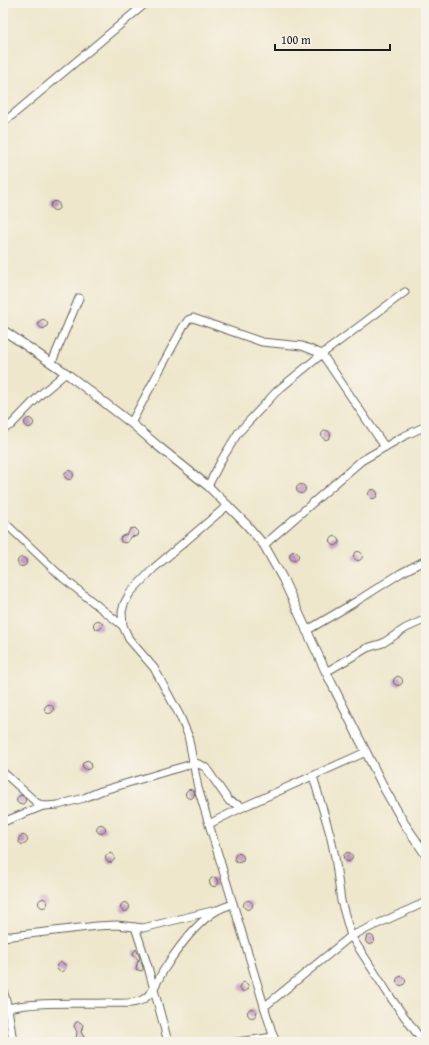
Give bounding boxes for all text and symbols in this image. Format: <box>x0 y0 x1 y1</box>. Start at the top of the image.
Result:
scale bar <box>275 26 390 52</box>
text: 100 m <box>281 31 311 48</box>

